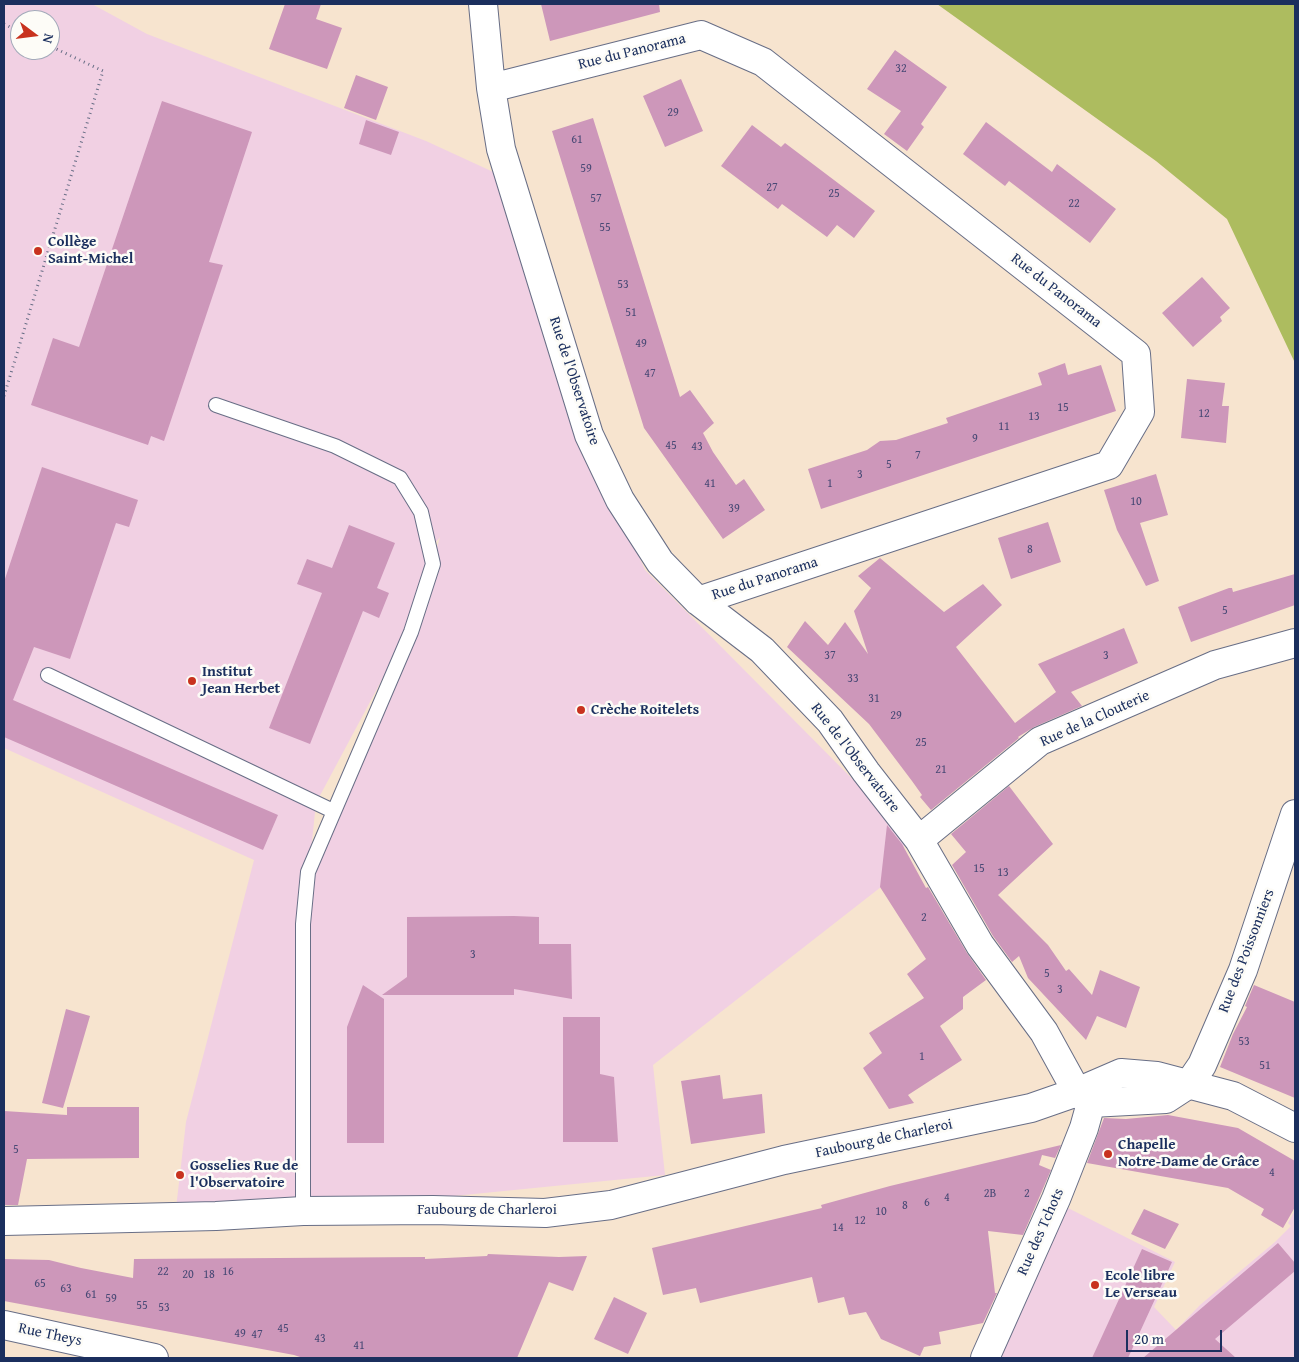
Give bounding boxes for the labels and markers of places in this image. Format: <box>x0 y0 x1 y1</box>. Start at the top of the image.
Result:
place label: Collège Saint-Michel <box>48 233 133 268</box>
marker: Collège Saint-Michel <box>32 245 44 257</box>
place label: Institut Jean Herbet <box>202 663 280 698</box>
marker: Institut Jean Herbet <box>186 675 198 687</box>
place label: Crèche Roitelets <box>591 701 699 719</box>
marker: Crèche Roitelets <box>575 704 587 716</box>
place label: Chapelle Notre-Dame de Grâce <box>1118 1136 1259 1171</box>
marker: Chapelle Notre-Dame de Grâce <box>1102 1148 1114 1160</box>
place label: Gosselies Rue de l'Observatoire <box>190 1157 298 1192</box>
marker: Gosselies Rue de l'Observatoire <box>174 1169 186 1181</box>
place label: Ecole libre Le Verseau <box>1105 1267 1177 1302</box>
marker: Ecole libre Le Verseau <box>1089 1279 1101 1291</box>

